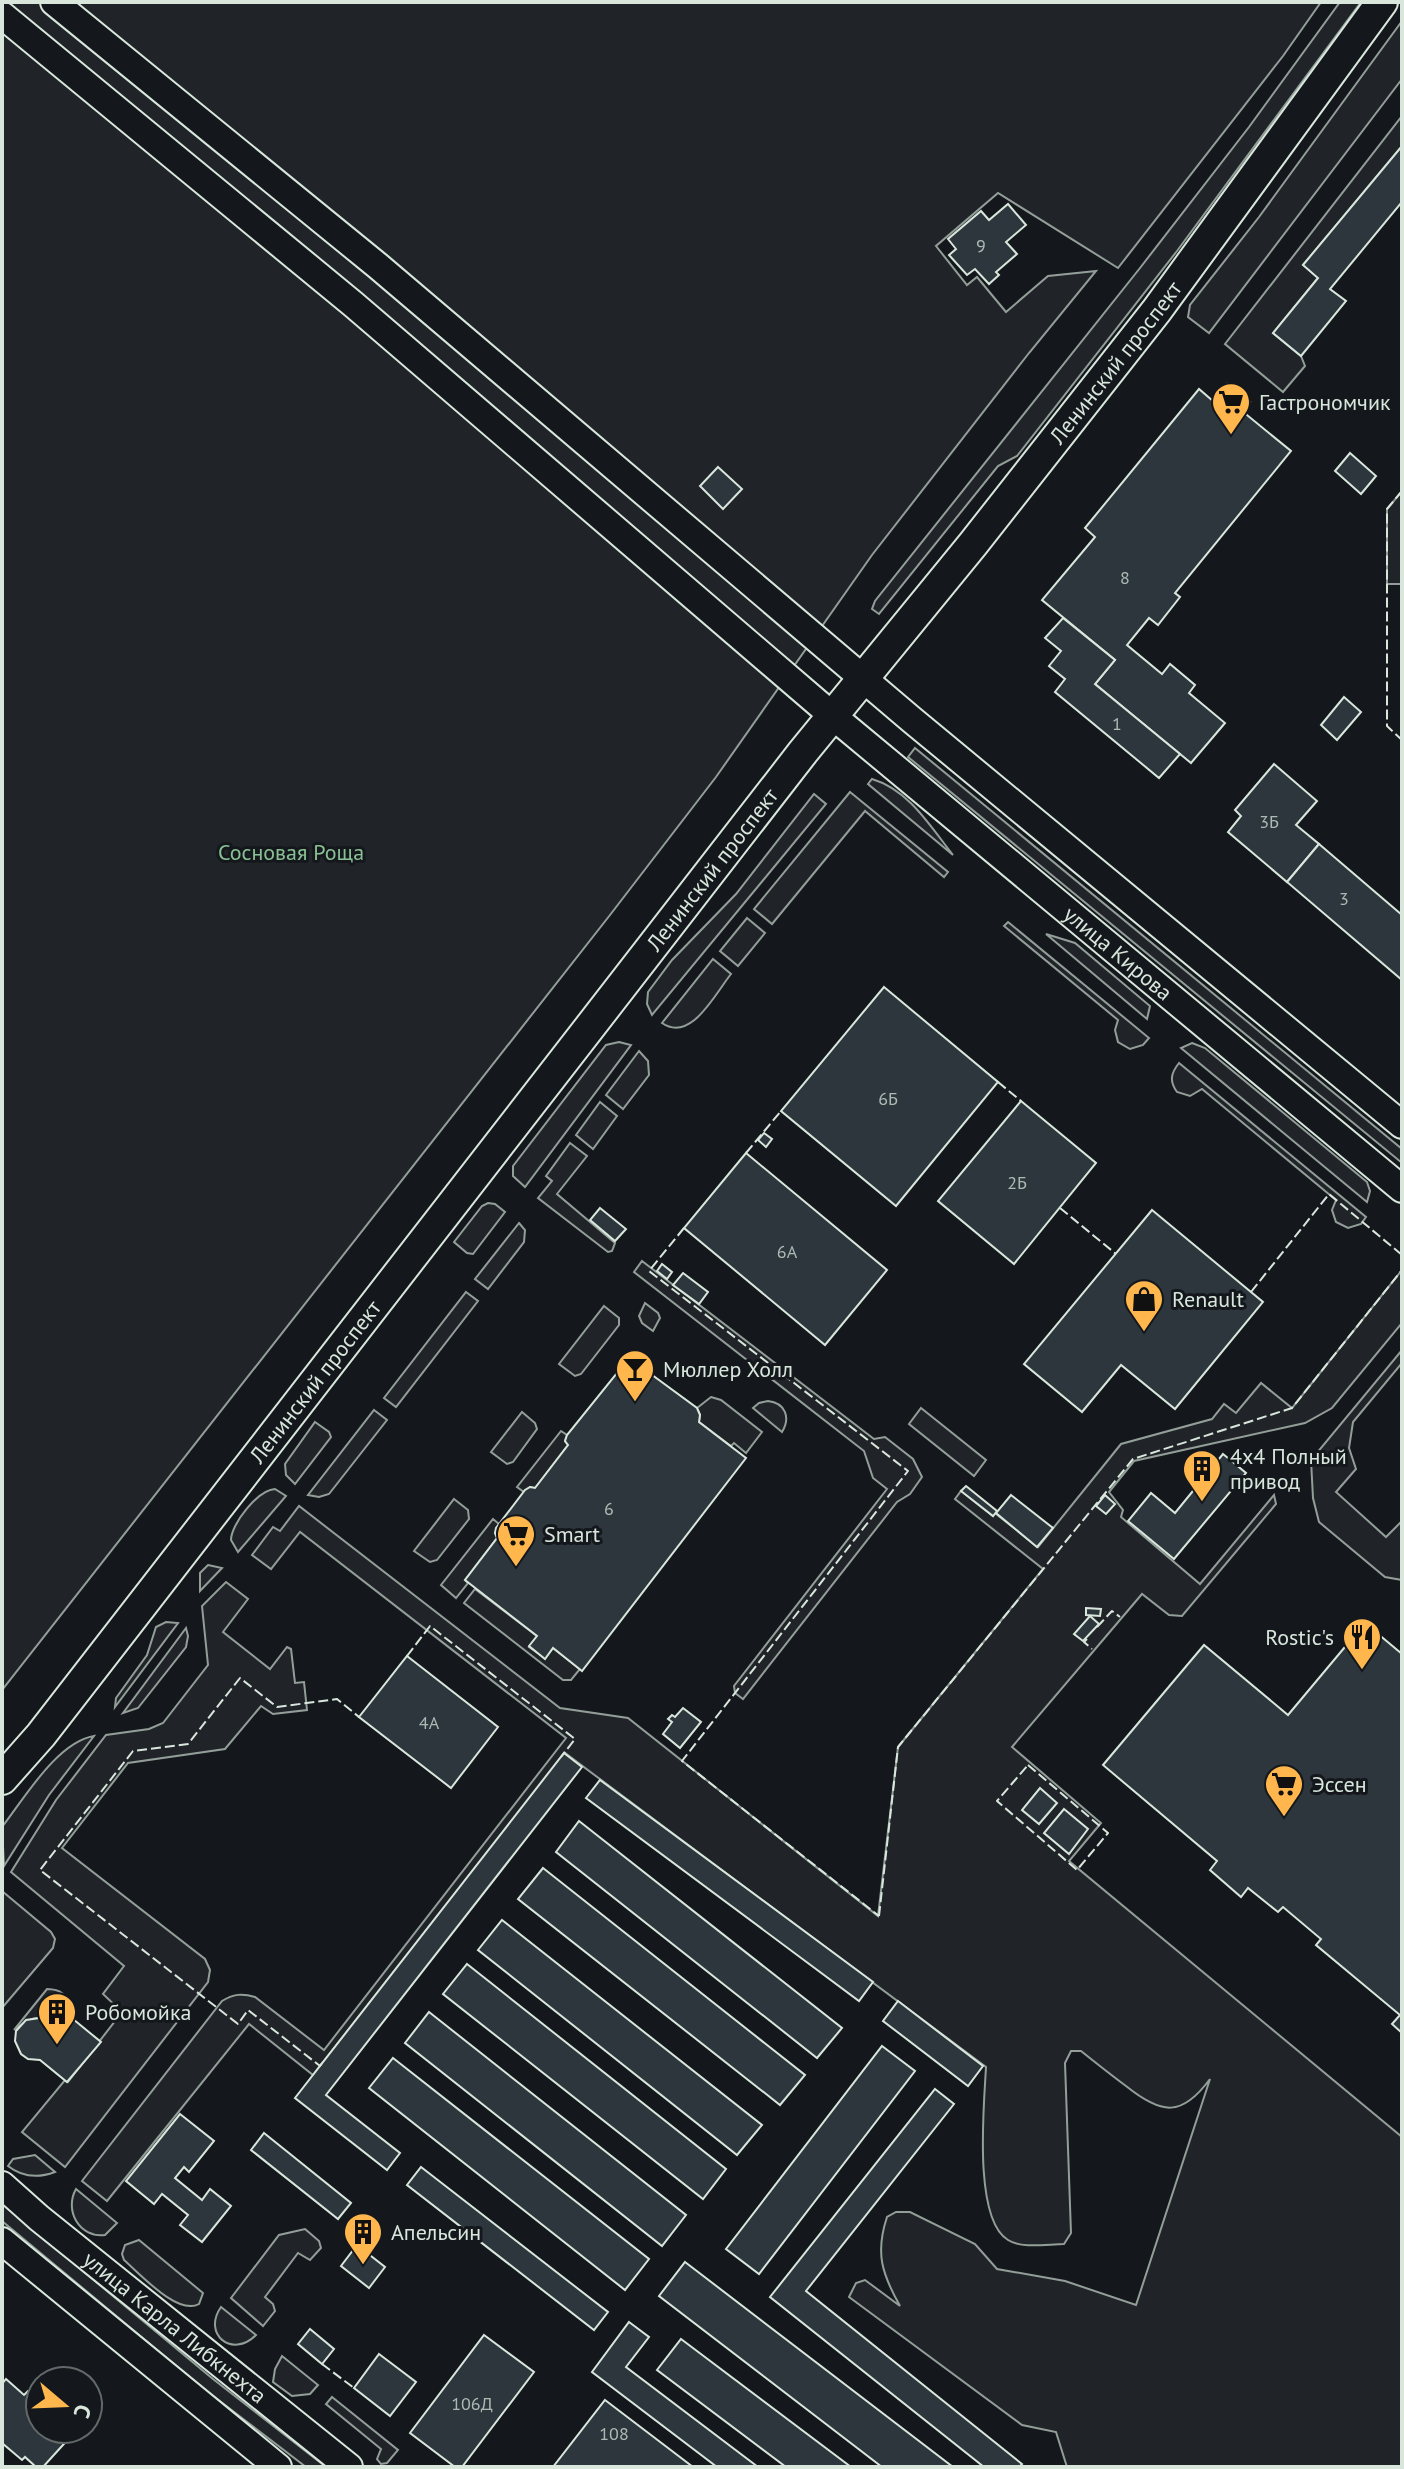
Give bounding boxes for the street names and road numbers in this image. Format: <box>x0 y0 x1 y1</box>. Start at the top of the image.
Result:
street label: Ленинский проспект <box>1043 275 1188 450</box>
street label: Ленинский проспект <box>639 782 784 957</box>
street label: улица Кирова <box>1058 900 1178 1006</box>
street label: Ленинский проспект <box>242 1294 387 1469</box>
street label: улица Карла Либкнехта <box>78 2245 272 2409</box>

